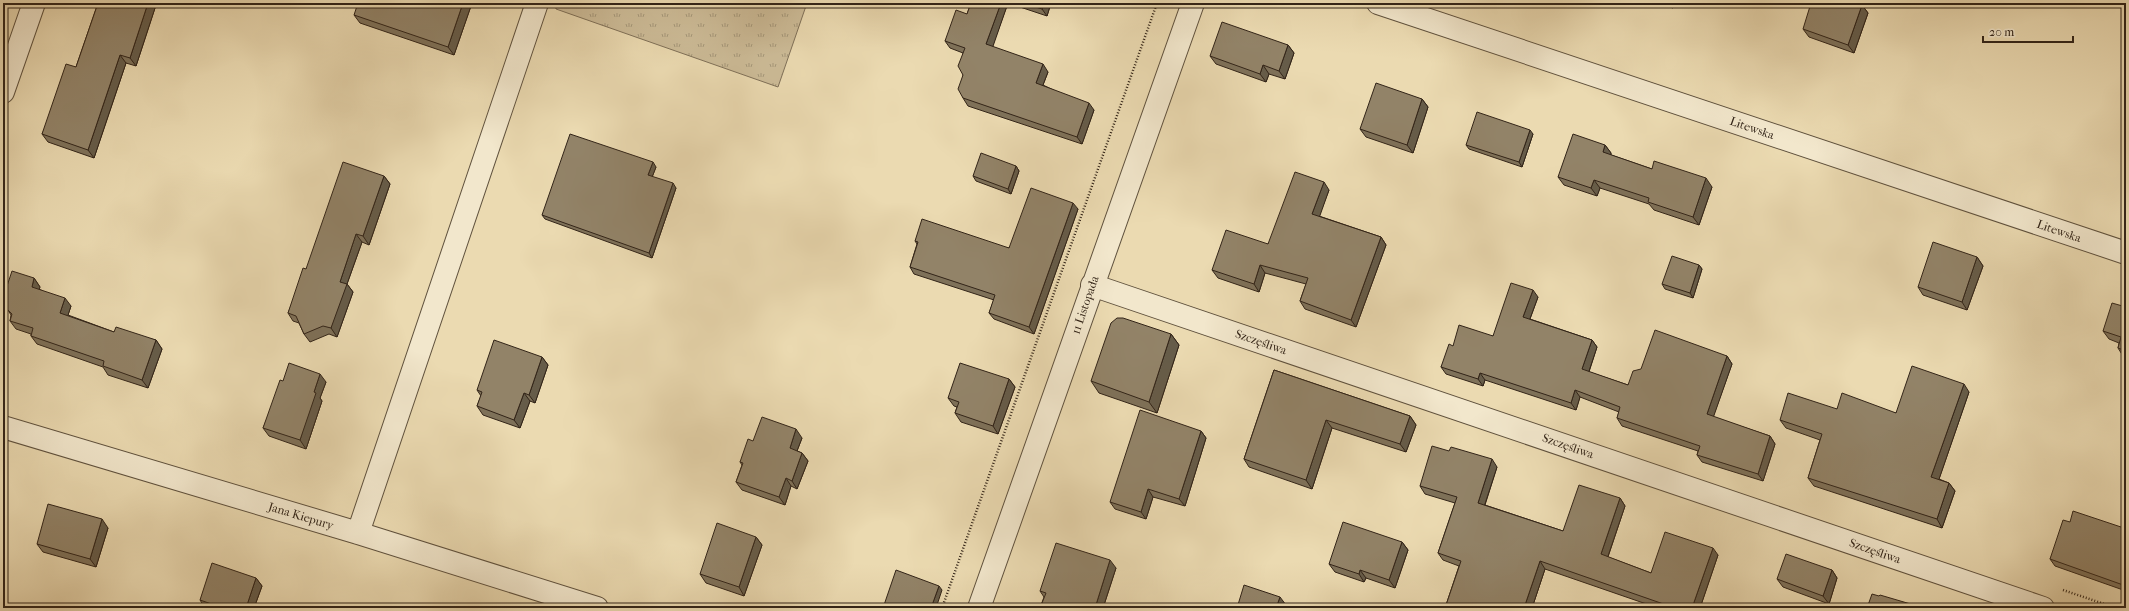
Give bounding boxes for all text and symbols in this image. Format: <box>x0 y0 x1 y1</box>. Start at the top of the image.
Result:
scale bar <box>1983 18 2073 44</box>
text: 20 m <box>1989 25 2014 39</box>
street label: Litewska <box>1728 114 1776 142</box>
street label: Litewska <box>2035 217 2083 245</box>
street label: 11 Listopada <box>1068 274 1102 336</box>
street label: Szczęśliwa <box>1233 327 1289 357</box>
street label: Szczęśliwa <box>1540 431 1596 461</box>
street label: Jana Kiepury <box>266 499 336 533</box>
street label: Szczęśliwa <box>1847 536 1903 566</box>

